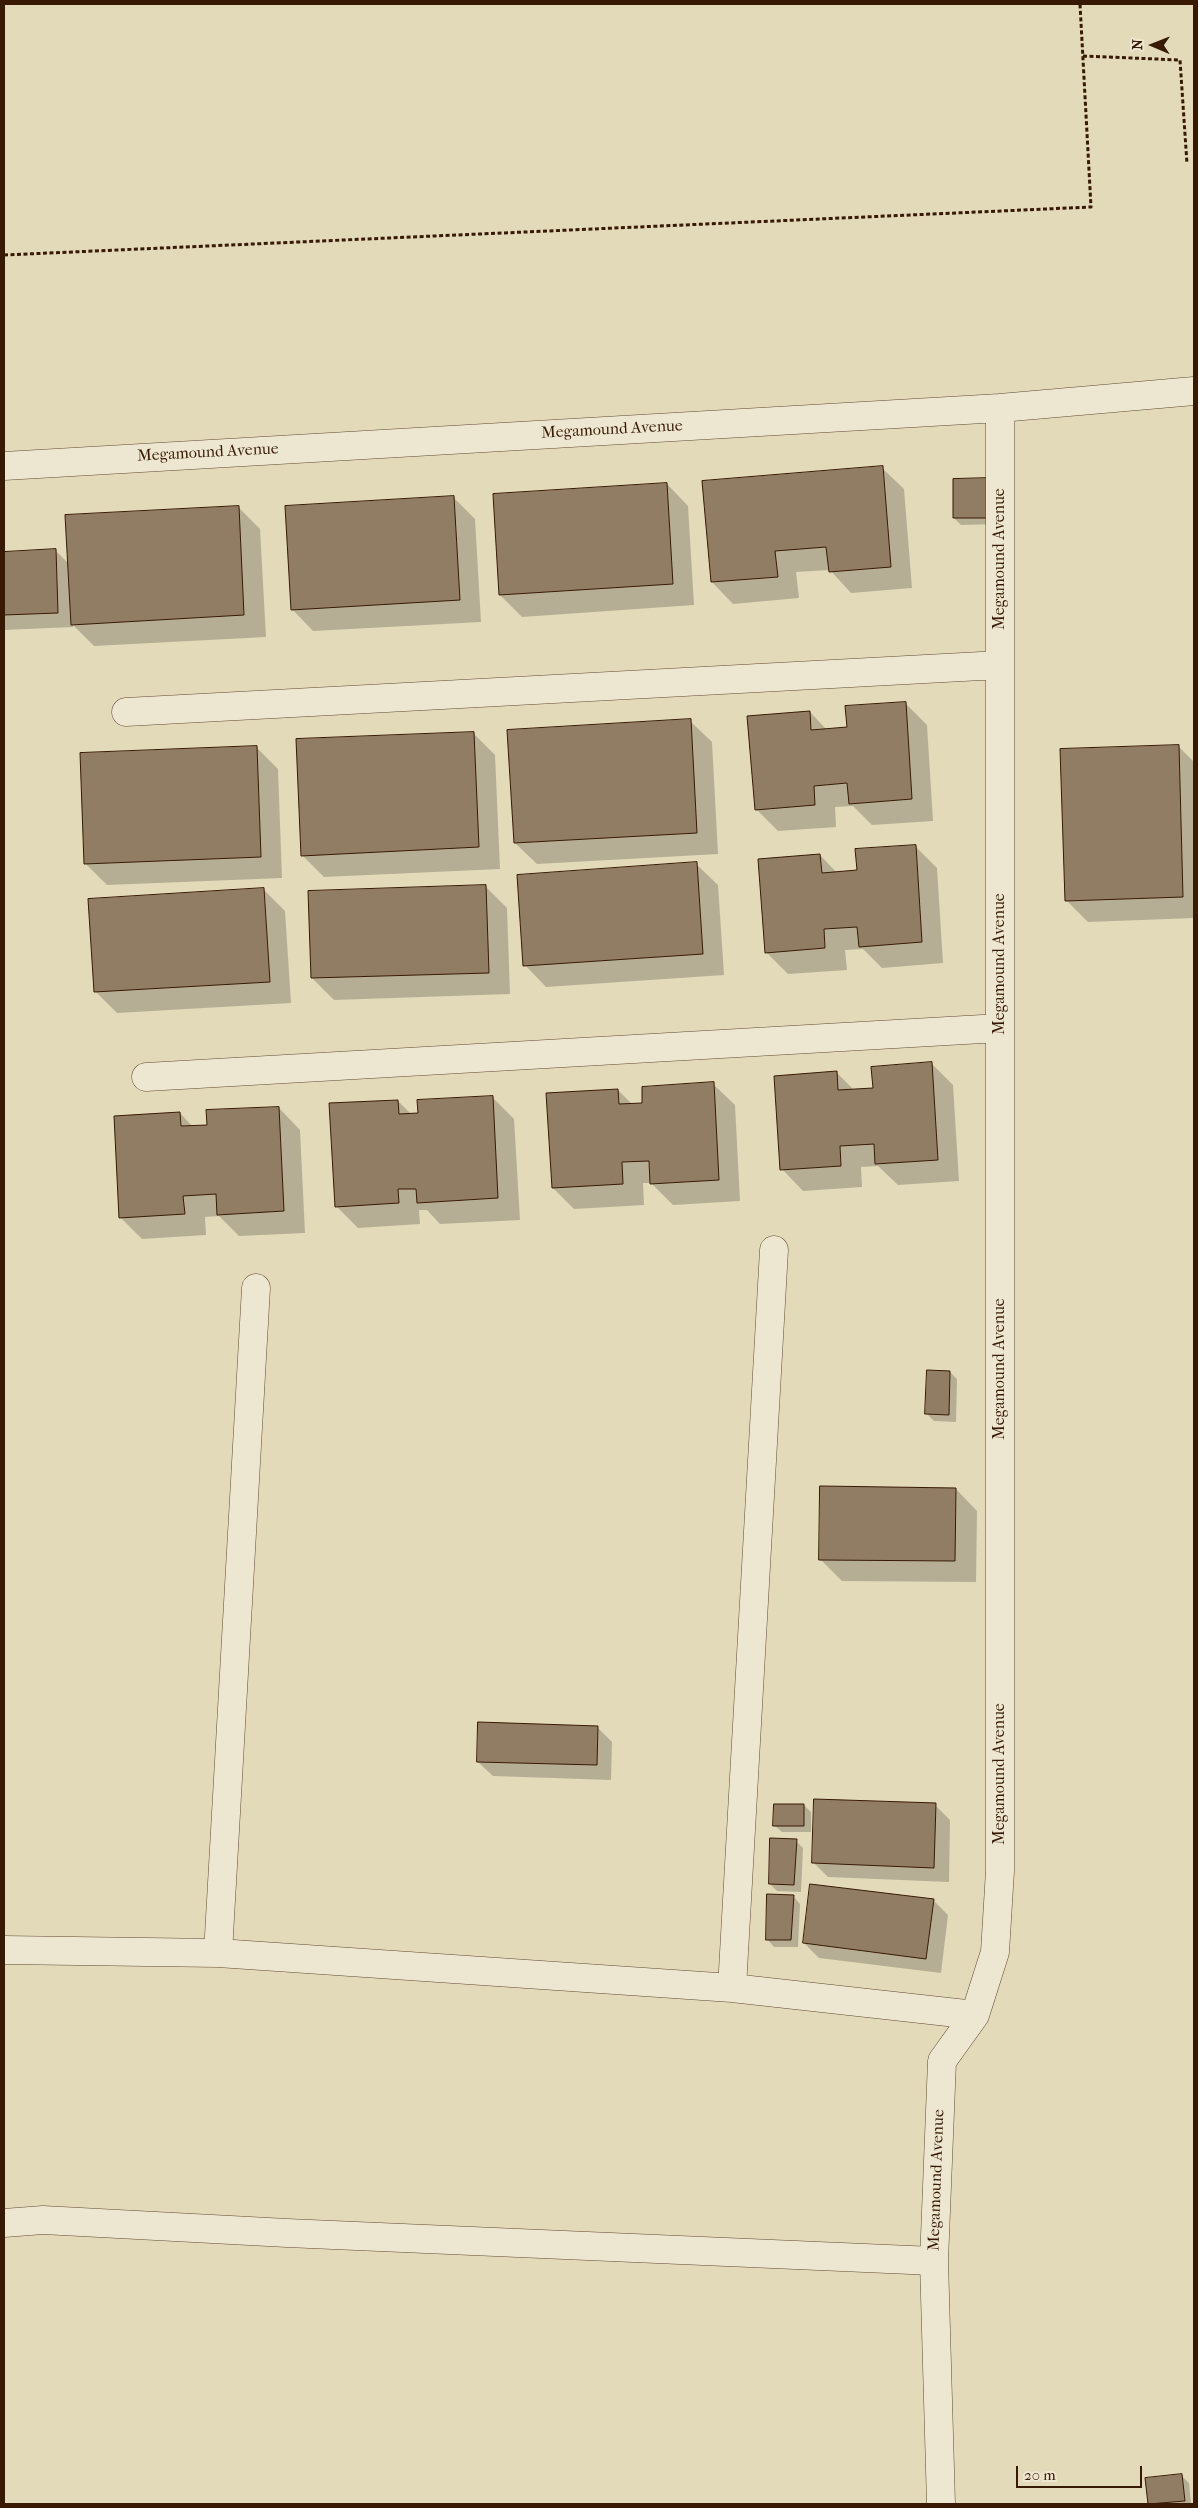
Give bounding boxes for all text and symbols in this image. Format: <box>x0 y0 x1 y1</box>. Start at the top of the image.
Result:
north arrow <box>1128 20 1178 70</box>
text: N <box>1129 39 1146 50</box>
street label: Megamound Avenue <box>541 417 683 443</box>
street label: Megamound Avenue <box>137 440 279 466</box>
street label: Megamound Avenue <box>990 488 1010 630</box>
street label: Megamound Avenue <box>990 893 1010 1035</box>
street label: Megamound Avenue <box>990 1298 1010 1440</box>
street label: Megamound Avenue <box>990 1703 1010 1845</box>
street label: Megamound Avenue <box>925 2109 949 2251</box>
scale bar <box>1018 2456 1144 2488</box>
text: 20 m <box>1024 2466 1056 2484</box>

